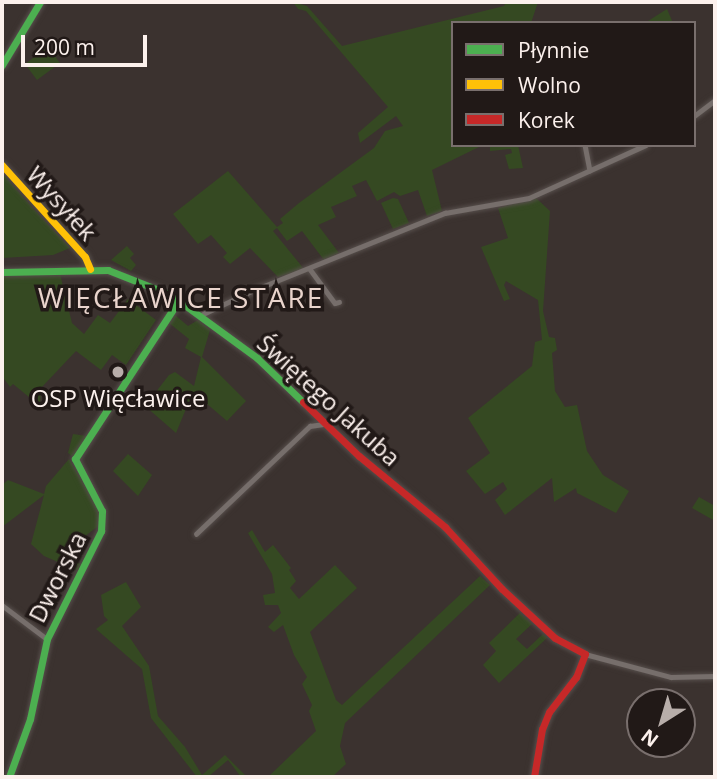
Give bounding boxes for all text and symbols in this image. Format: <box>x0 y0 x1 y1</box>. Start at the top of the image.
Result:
scale bar <box>24 21 150 65</box>
legend <box>451 21 696 147</box>
text: 200 m <box>34 33 95 61</box>
text: Płynnie <box>518 36 589 64</box>
text: Wolno <box>518 71 581 99</box>
text: Korek <box>518 106 575 134</box>
street label: Wysyłek <box>21 160 103 246</box>
district label: WIĘCŁAWICE STARE <box>40 280 322 314</box>
street label: Świętego Jakuba <box>252 328 406 472</box>
marker: OSP Więcławice <box>110 364 126 380</box>
place label: OSP Więcławice <box>31 384 205 412</box>
street label: Dworska <box>22 527 92 627</box>
north arrow <box>626 688 696 758</box>
text: N <box>636 723 664 753</box>

